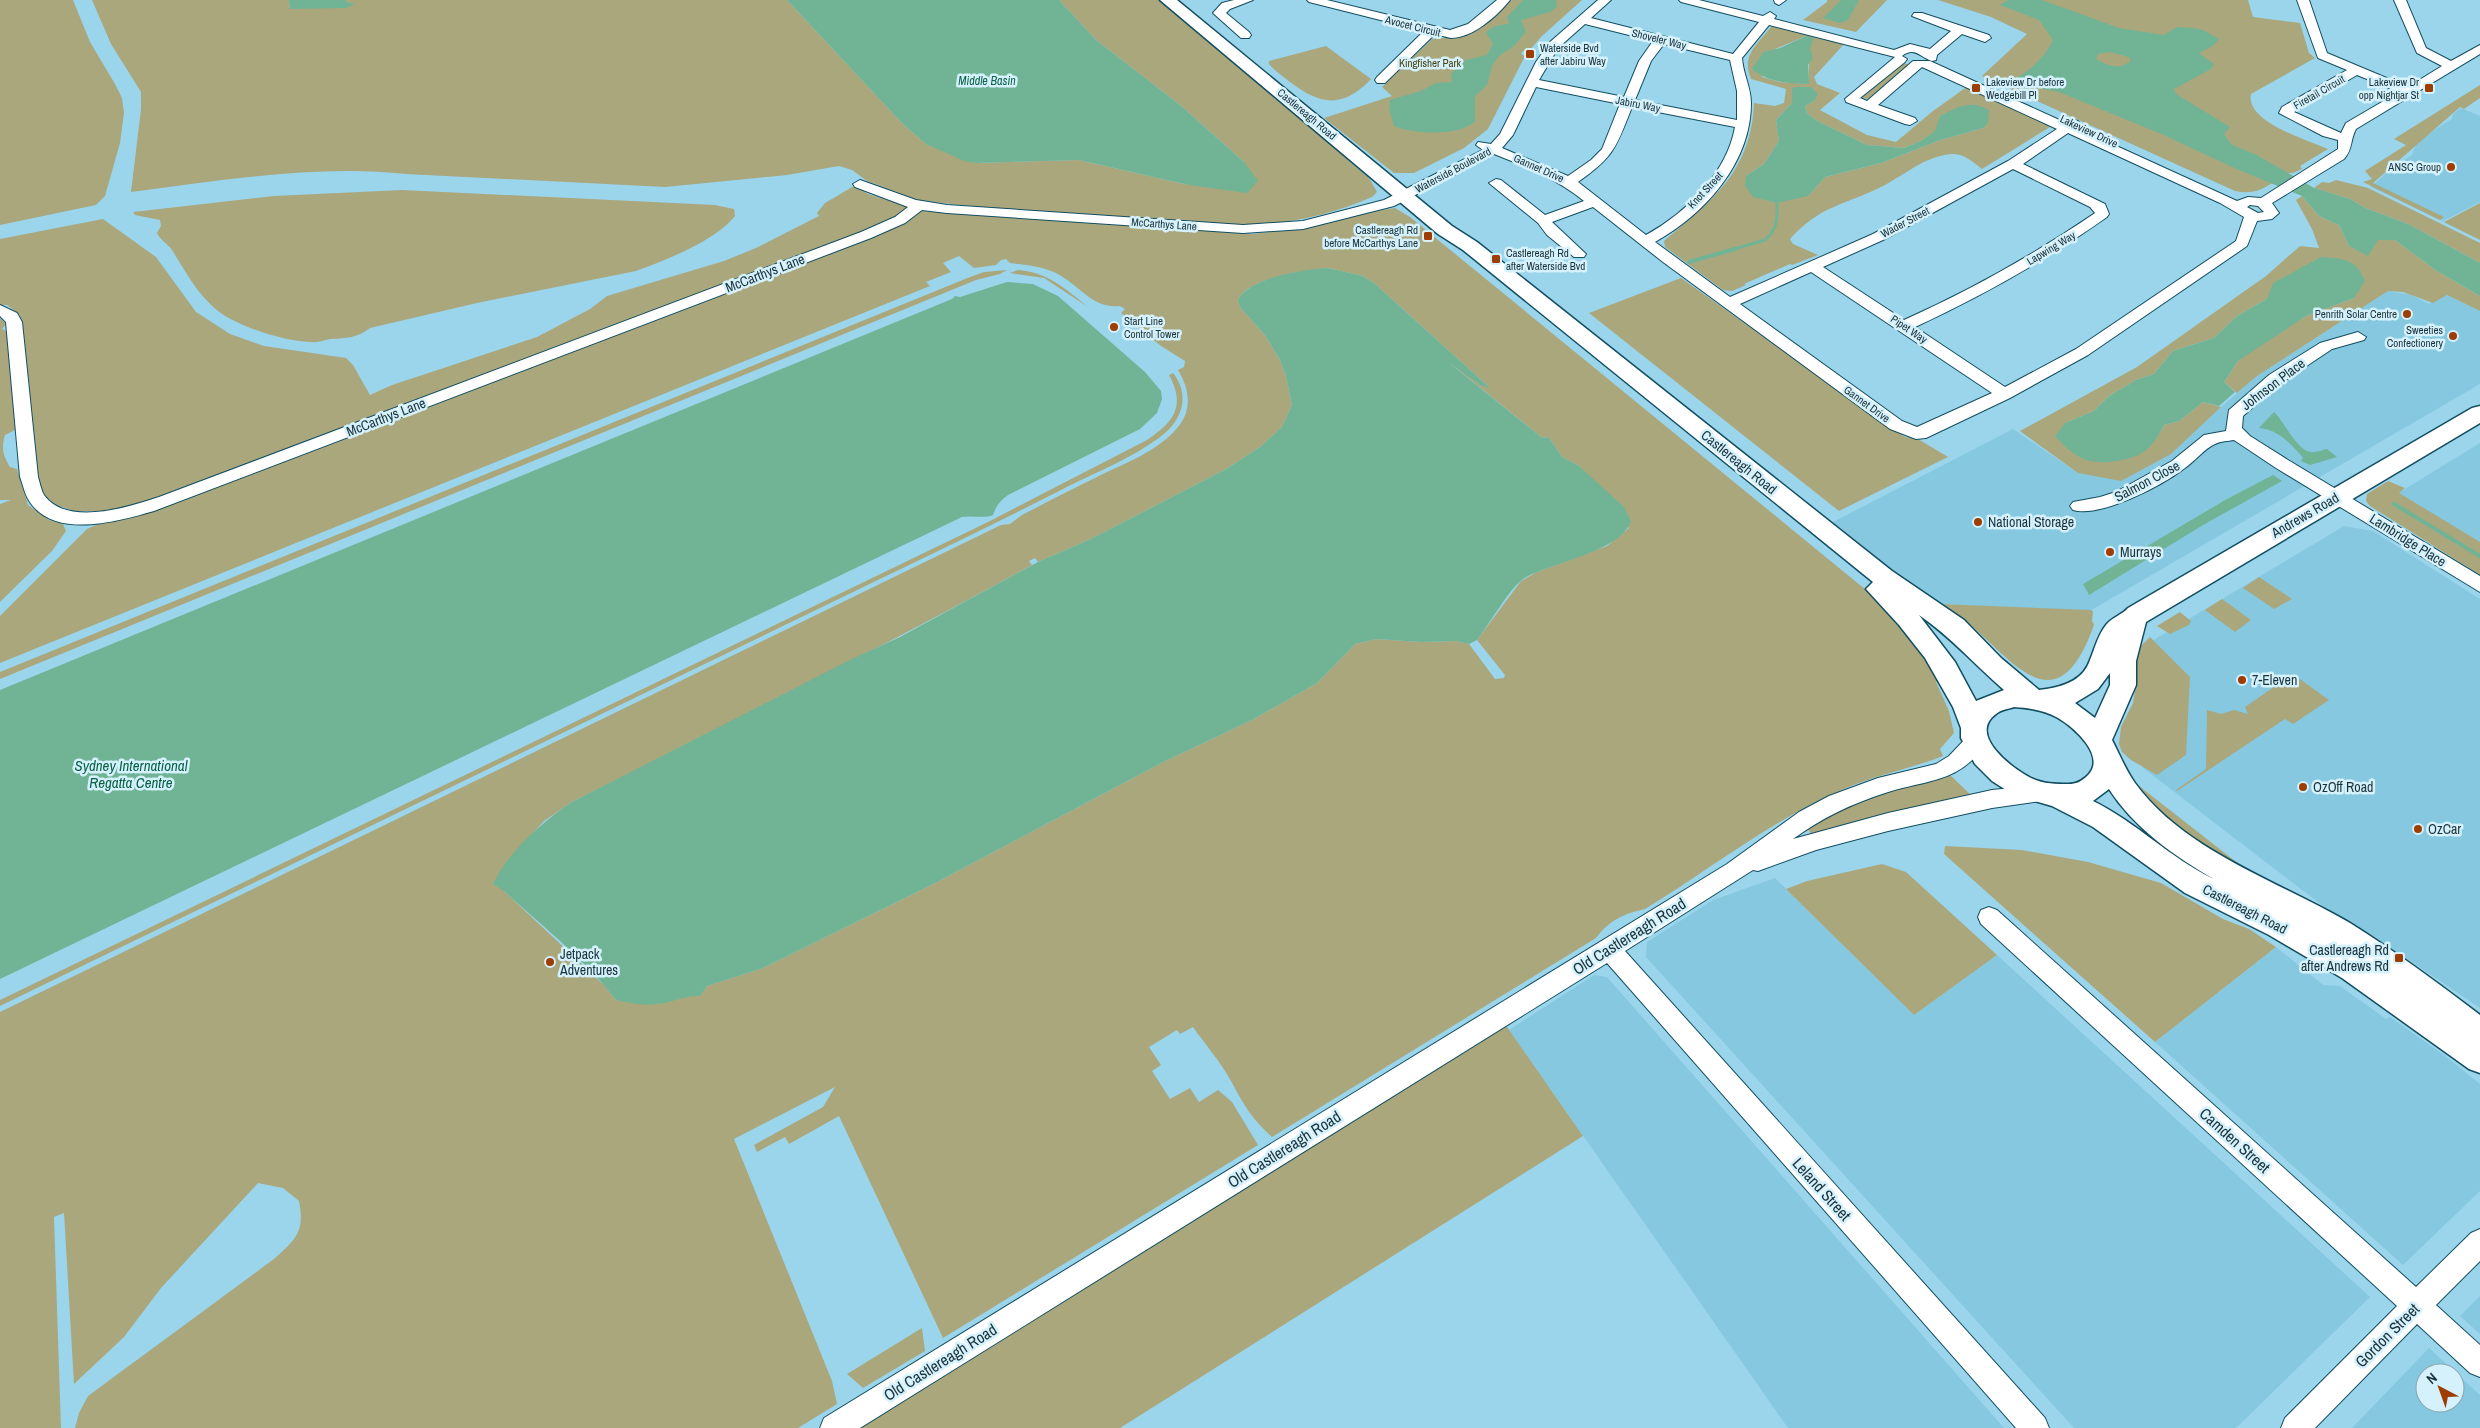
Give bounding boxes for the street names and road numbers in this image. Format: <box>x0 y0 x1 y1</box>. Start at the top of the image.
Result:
street label: Avocet Circuit <box>1383 12 1443 40</box>
street label: Shoveler Way <box>1630 25 1688 53</box>
street label: Firetail Circuit <box>2291 71 2348 112</box>
street label: Castlereagh Road <box>1275 85 1339 143</box>
street label: Jabiru Way <box>1614 93 1662 115</box>
street label: Lakeview Drive <box>2058 112 2120 150</box>
street label: Waterside Boulevard <box>1413 144 1493 196</box>
street label: Gannet Drive <box>1512 151 1566 185</box>
street label: Knot Street <box>1684 168 1726 211</box>
street label: Wader Street <box>1878 203 1932 241</box>
street label: McCarthys Lane <box>1131 215 1197 233</box>
street label: Lapwing Way <box>2024 228 2078 268</box>
street label: McCarthys Lane <box>723 250 807 296</box>
street label: Pipet Way <box>1888 312 1930 347</box>
street label: Johnson Place <box>2238 354 2308 414</box>
street label: Gannet Drive <box>1841 383 1893 425</box>
street label: McCarthys Lane <box>344 394 428 440</box>
street label: Castlereagh Road <box>1697 426 1781 498</box>
street label: Salmon Close <box>2111 456 2183 506</box>
street label: Andrews Road <box>2267 488 2342 542</box>
street label: Lambridge Place <box>2366 509 2450 571</box>
street label: Castlereagh Road <box>2200 880 2290 938</box>
street label: Old Castlereagh Road <box>1568 892 1690 980</box>
street label: Camden Street <box>2195 1102 2275 1178</box>
street label: Old Castlereagh Road <box>1223 1105 1345 1193</box>
street label: Leland Street <box>1788 1153 1857 1226</box>
street label: Gordon Street <box>2350 1298 2424 1372</box>
street label: Old Castlereagh Road <box>879 1318 1001 1406</box>

